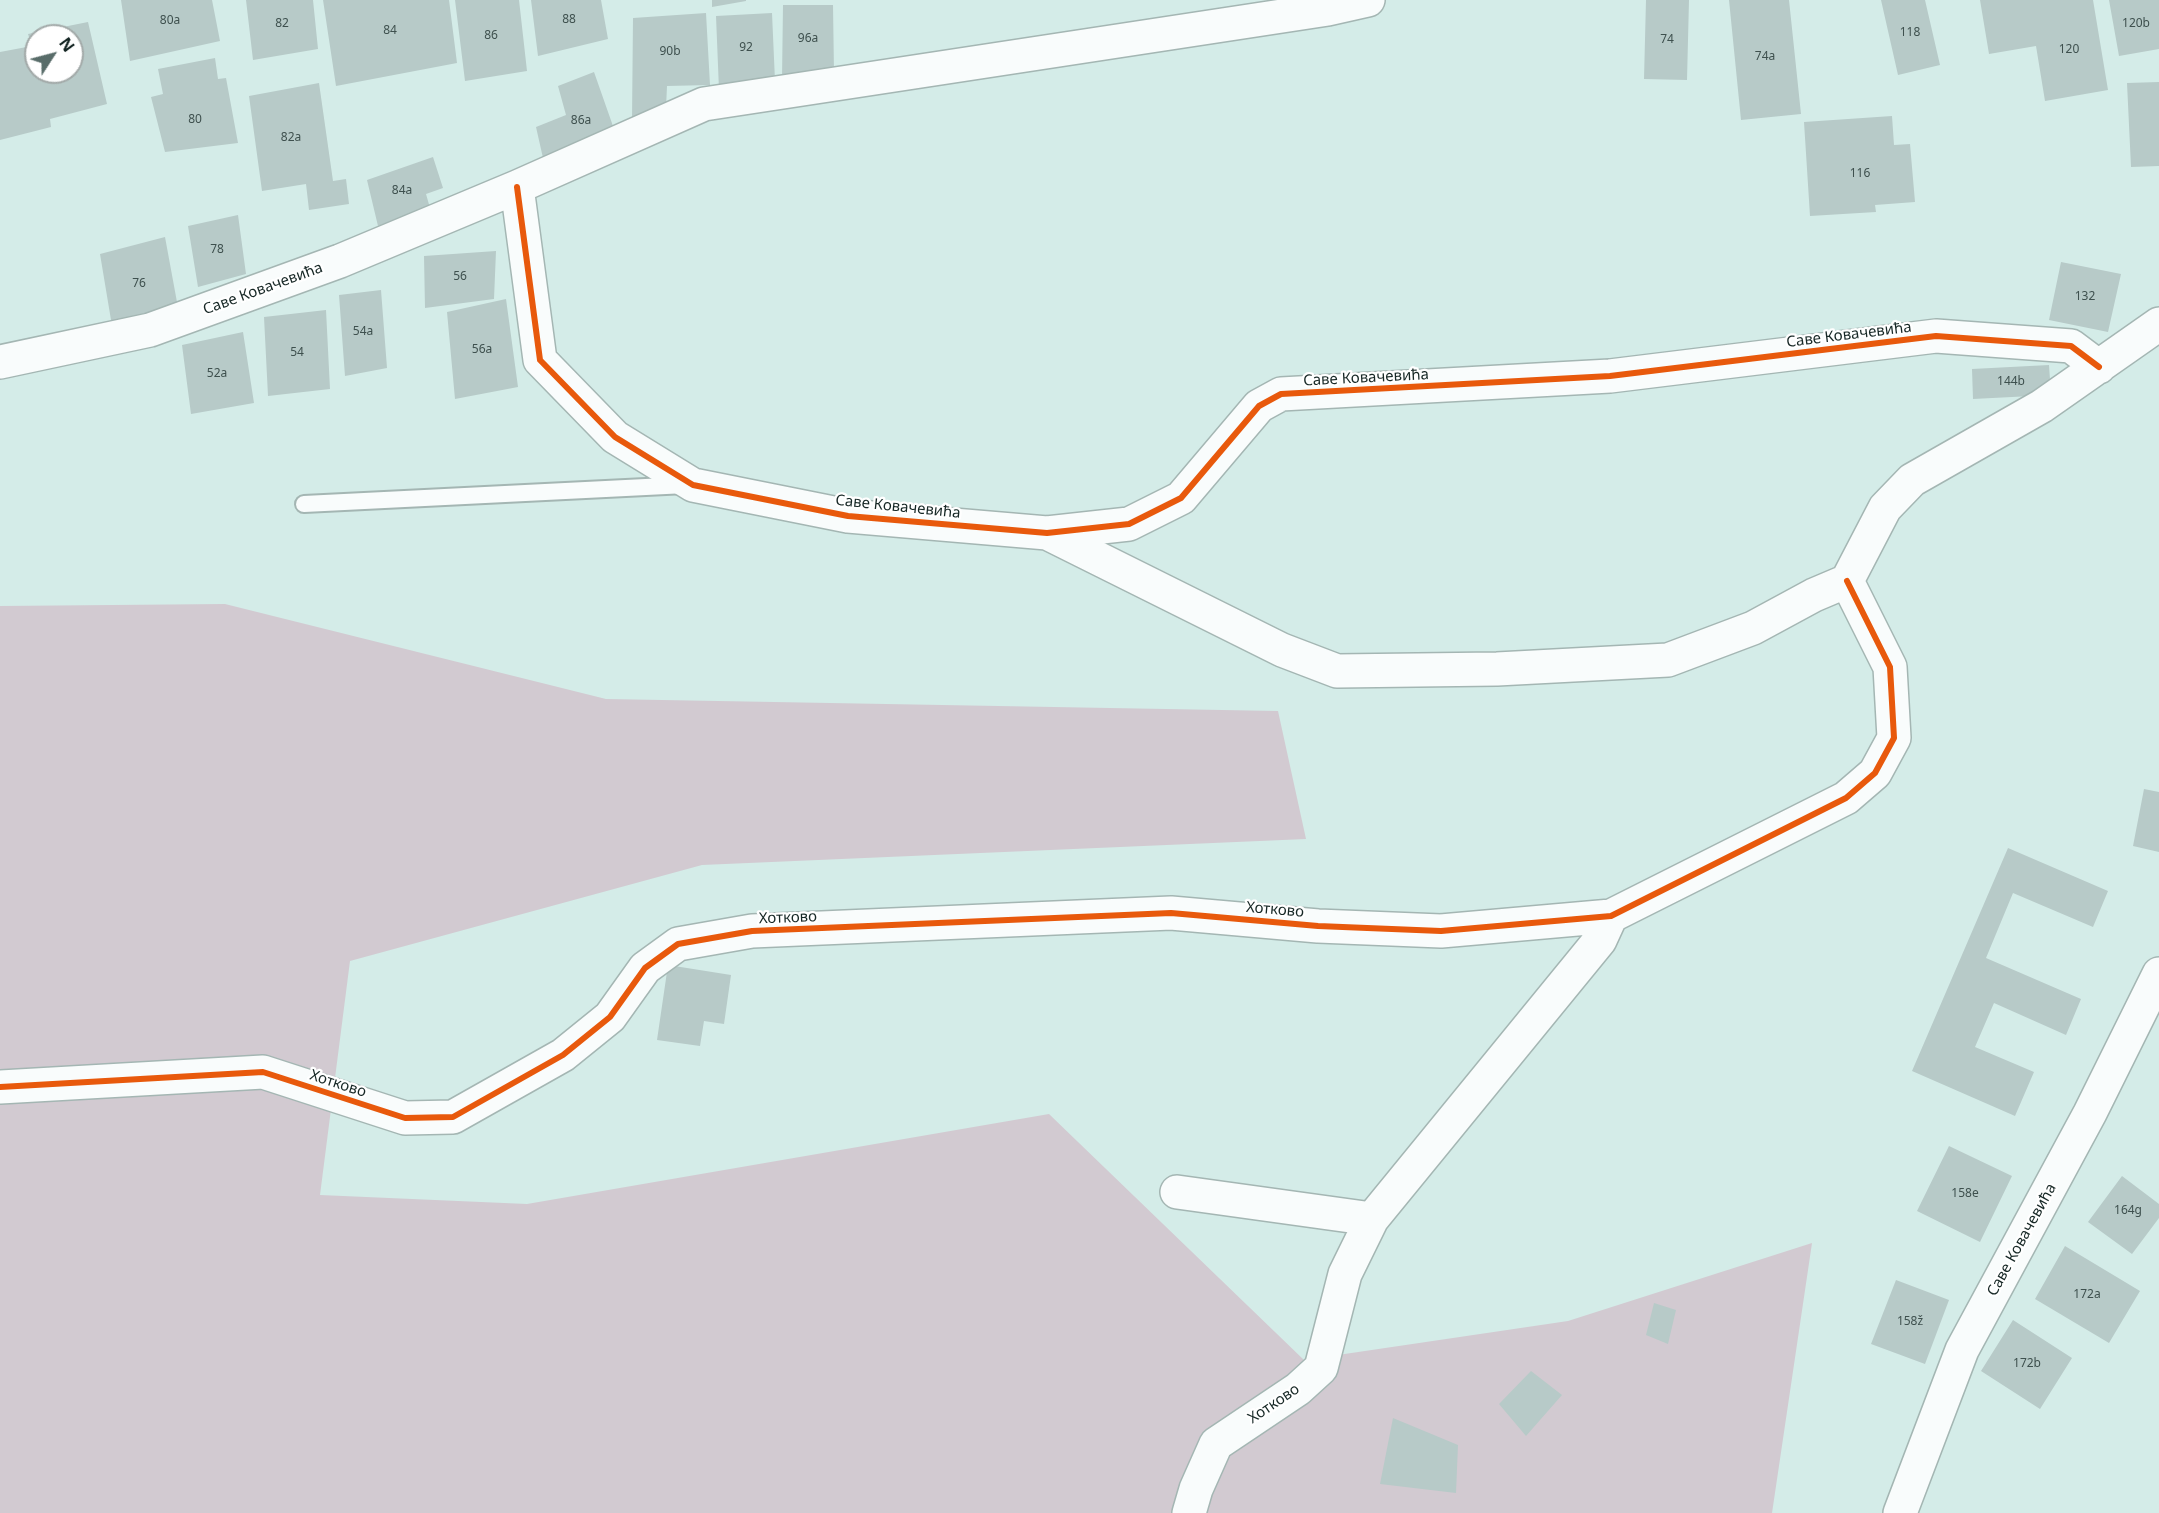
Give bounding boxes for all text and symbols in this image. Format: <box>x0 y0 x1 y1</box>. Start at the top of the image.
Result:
house number: 88 <box>562 13 576 27</box>
house number: 80a <box>160 14 180 28</box>
house number: 82 <box>275 17 289 31</box>
house number: 120b <box>2122 17 2150 31</box>
north arrow <box>24 24 84 84</box>
house number: 84 <box>383 24 397 38</box>
house number: 118 <box>1900 26 1920 40</box>
house number: 86 <box>484 29 498 43</box>
house number: 96a <box>798 32 818 46</box>
text: N <box>54 33 80 56</box>
house number: 74 <box>1660 33 1674 47</box>
house number: 92 <box>739 41 753 55</box>
house number: 120 <box>2059 43 2079 57</box>
house number: 90b <box>659 45 681 59</box>
house number: 74a <box>1755 50 1775 64</box>
house number: 80 <box>188 113 202 127</box>
house number: 86a <box>571 114 591 128</box>
house number: 82a <box>281 131 301 145</box>
house number: 116 <box>1850 167 1870 181</box>
house number: 84a <box>392 184 412 198</box>
house number: 78 <box>210 243 224 257</box>
street label: Саве Ковачевића <box>201 259 325 319</box>
house number: 56 <box>453 270 467 284</box>
house number: 76 <box>132 277 146 291</box>
house number: 132 <box>2075 290 2095 304</box>
street label: Саве Ковачевића <box>1785 318 1913 352</box>
house number: 54a <box>353 325 373 339</box>
house number: 56a <box>472 343 492 357</box>
house number: 54 <box>290 346 304 360</box>
street label: Саве Ковачевића <box>1303 366 1429 390</box>
house number: 52a <box>207 367 227 381</box>
house number: 144b <box>1997 375 2025 389</box>
street label: Саве Ковачевића <box>835 491 961 523</box>
street label: Хотково <box>1245 898 1305 922</box>
street label: Хотково <box>759 908 817 928</box>
street label: Хотково <box>308 1066 368 1102</box>
street label: Саве Ковачевића <box>1984 1181 2060 1299</box>
house number: 158e <box>1951 1187 1979 1201</box>
house number: 164g <box>2114 1204 2142 1218</box>
house number: 172a <box>2073 1288 2101 1302</box>
house number: 158ž <box>1897 1315 1923 1329</box>
house number: 172b <box>2013 1357 2041 1371</box>
street label: Хотково <box>1245 1380 1303 1428</box>

